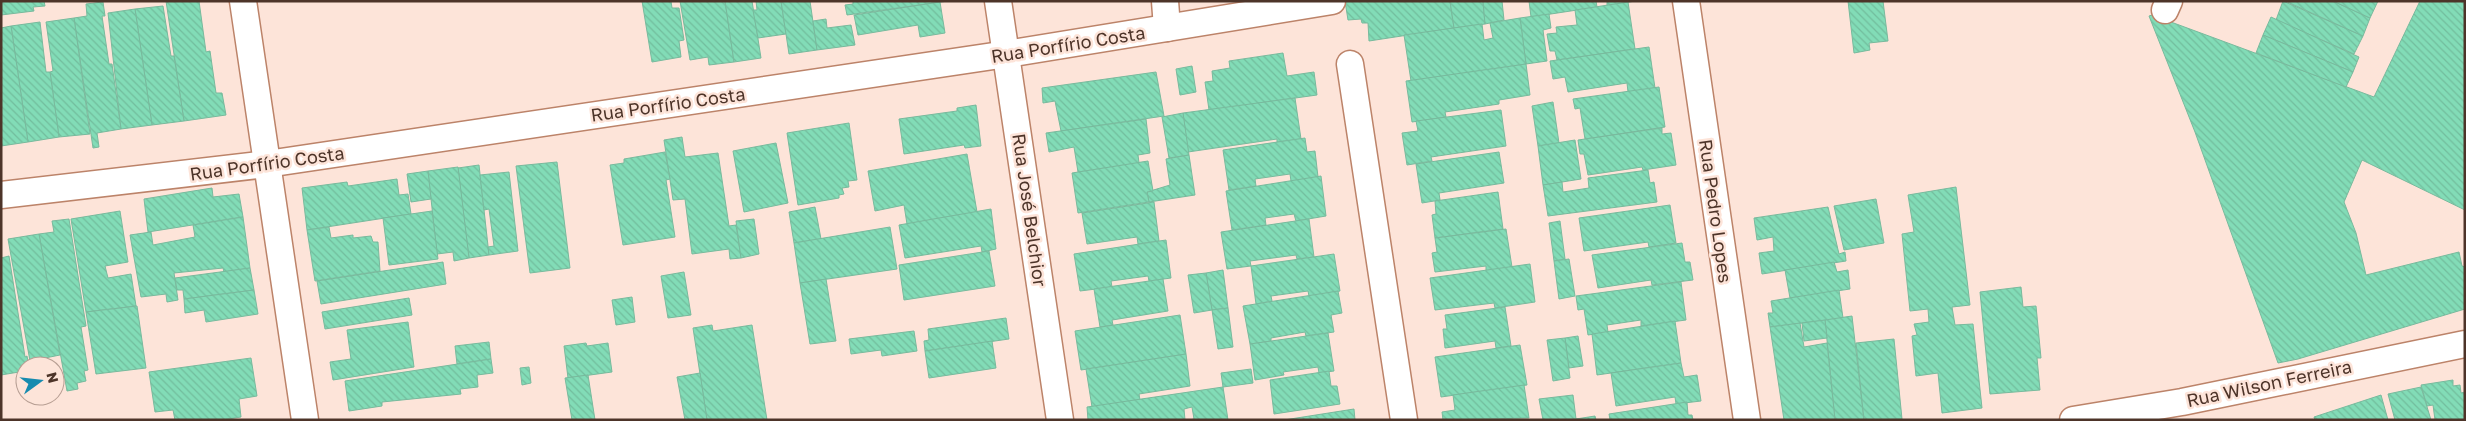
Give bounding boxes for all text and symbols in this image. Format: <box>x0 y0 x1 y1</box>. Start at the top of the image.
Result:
street label: Rua Porfírio Costa <box>989 21 1147 67</box>
street label: Rua Porfírio Costa <box>589 82 747 126</box>
street label: Rua José Belchior <box>1008 132 1052 288</box>
street label: Rua Pedro Lopes <box>1695 138 1737 284</box>
street label: Rua Porfírio Costa <box>188 141 346 185</box>
street label: Rua Wilson Ferreira <box>2184 355 2354 411</box>
north arrow <box>15 356 65 406</box>
text: N <box>43 370 63 385</box>

